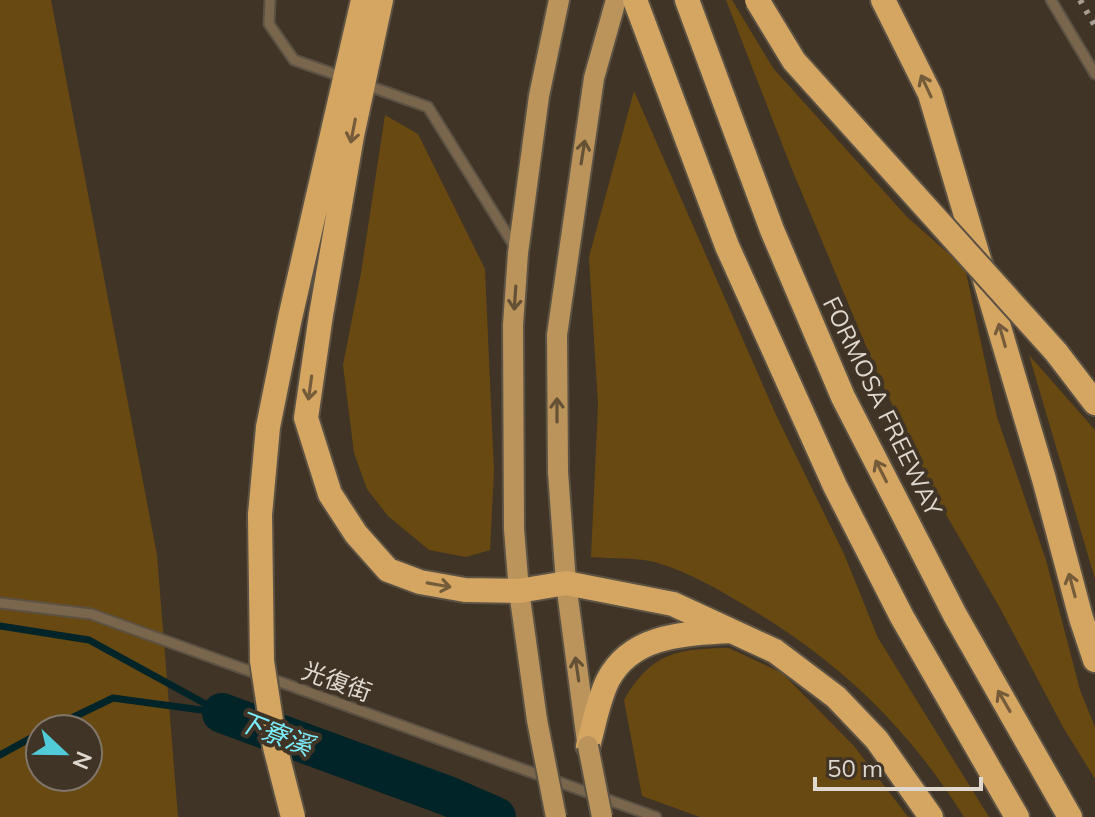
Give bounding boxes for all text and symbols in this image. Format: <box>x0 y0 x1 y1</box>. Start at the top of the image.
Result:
one-way arrow <box>917 75 932 99</box>
one-way arrow <box>345 118 360 143</box>
one-way arrow <box>576 140 591 165</box>
one-way arrow <box>507 284 522 311</box>
street label: FORMOSA FREEWAY <box>817 291 949 521</box>
one-way arrow <box>994 322 1009 348</box>
one-way arrow <box>302 374 317 400</box>
one-way arrow <box>549 397 565 424</box>
one-way arrow <box>873 460 889 484</box>
one-way arrow <box>1064 573 1079 599</box>
one-way arrow <box>426 579 452 594</box>
street label: 光復街 <box>298 655 376 707</box>
one-way arrow <box>570 656 585 683</box>
one-way arrow <box>996 689 1011 713</box>
water label: 下寮溪 <box>233 704 321 764</box>
north arrow <box>24 713 104 793</box>
scale bar <box>815 741 981 791</box>
text: N <box>66 748 99 773</box>
text: 50 m <box>827 753 883 783</box>

